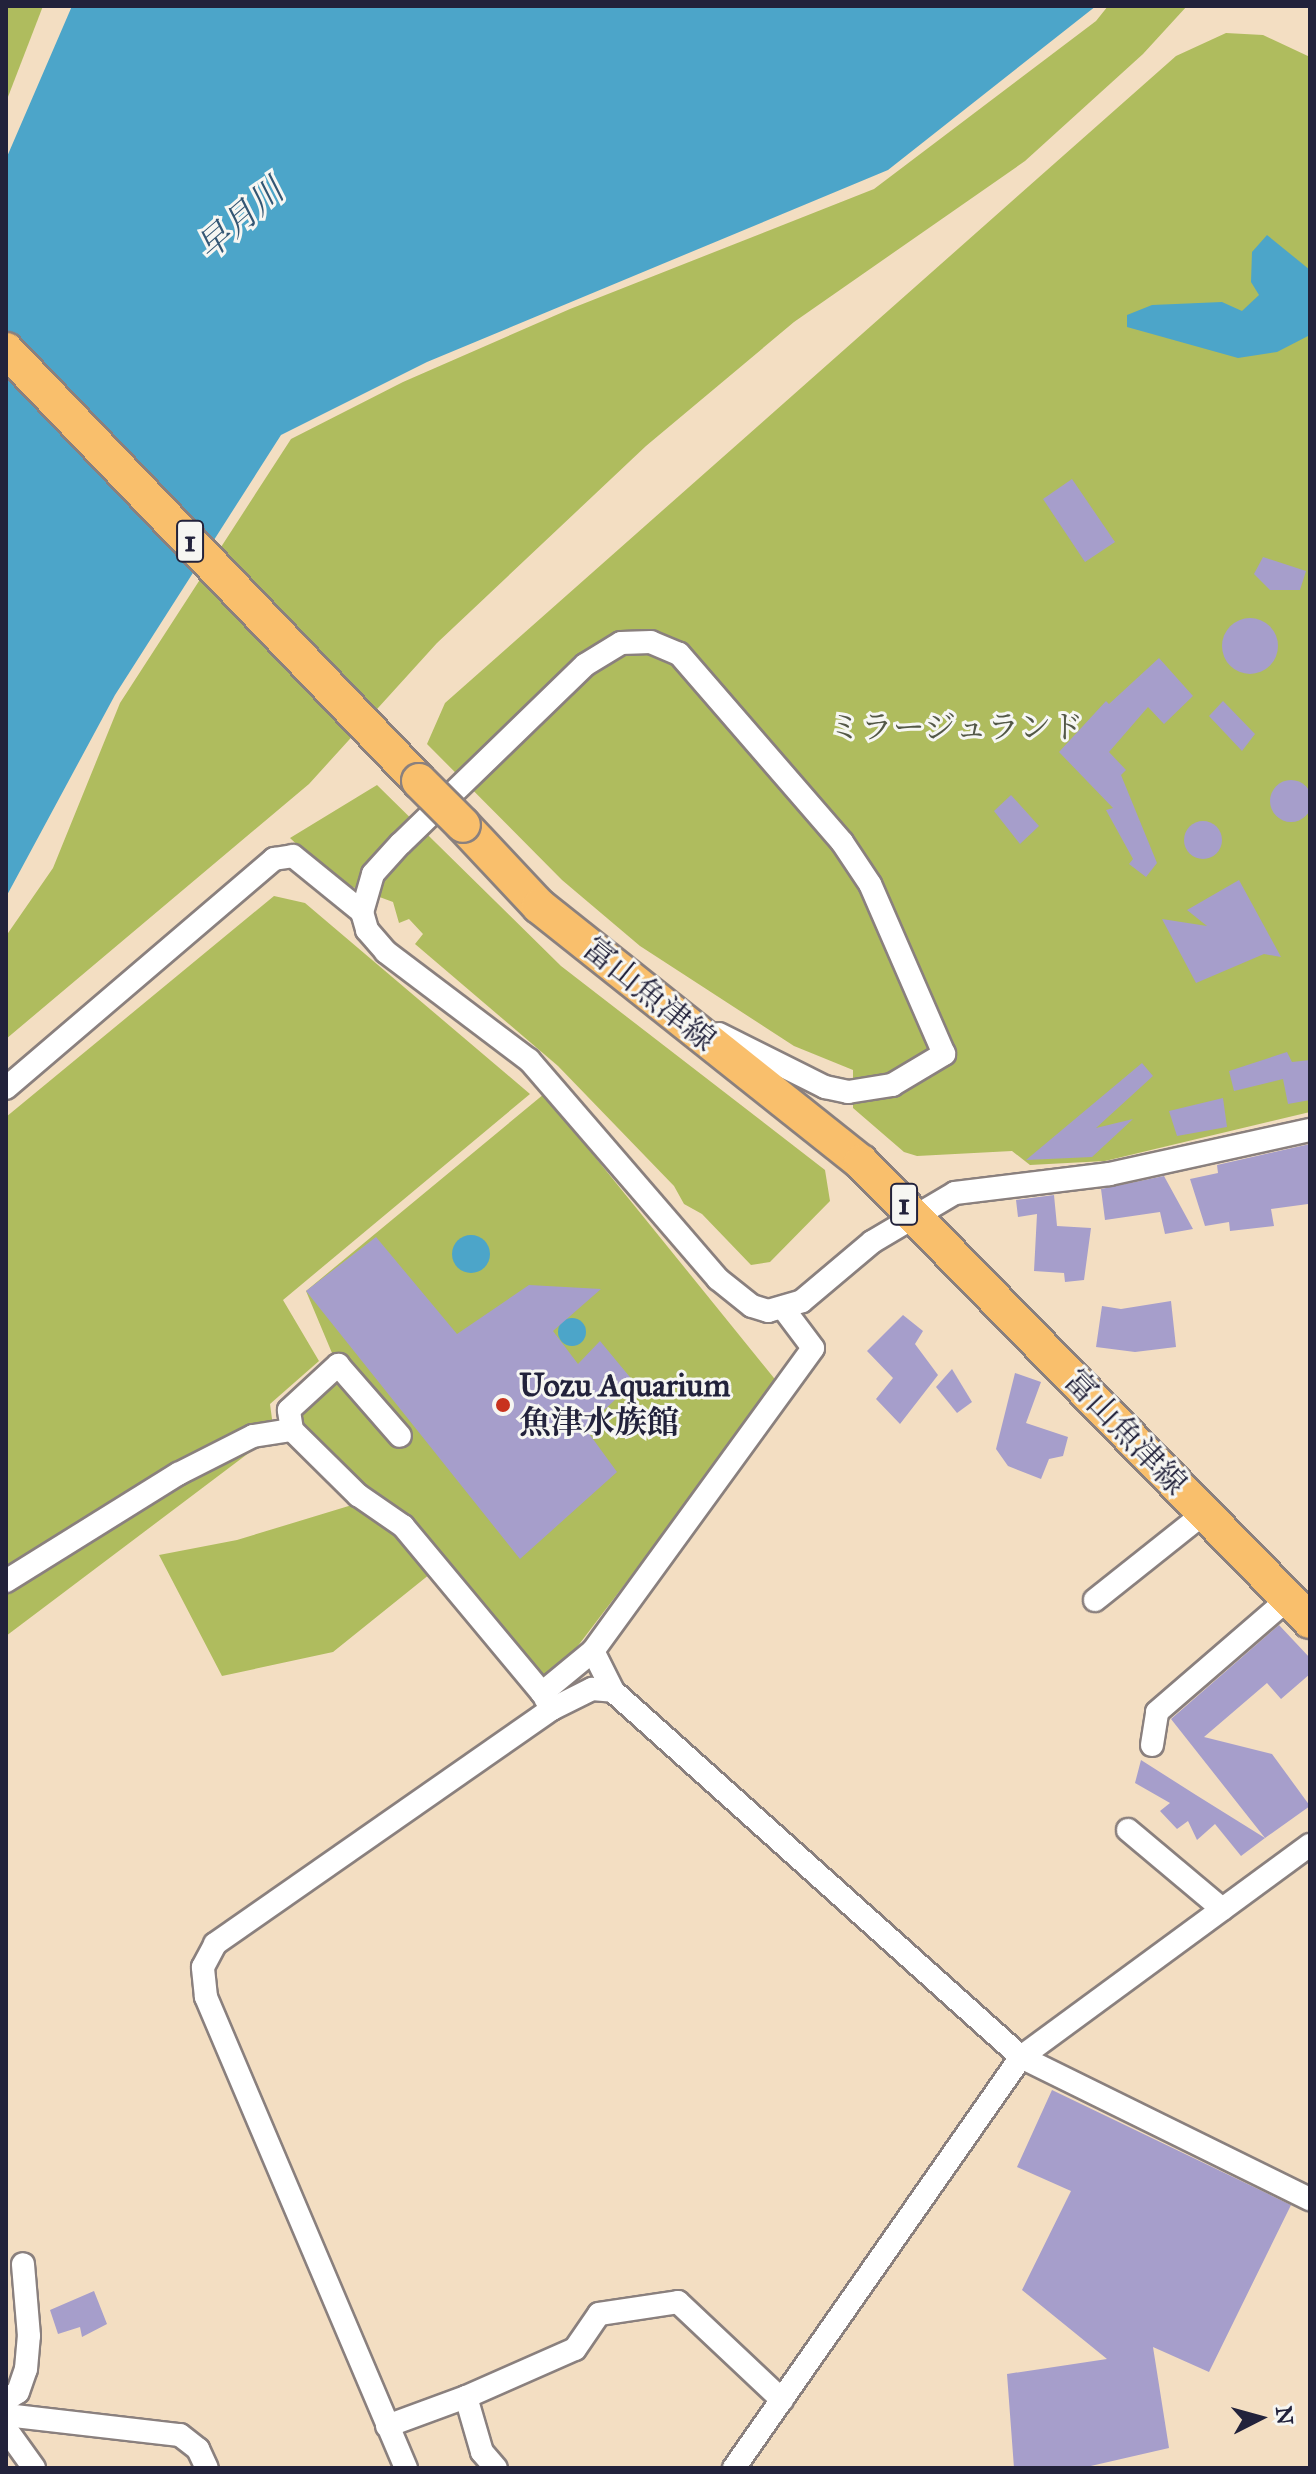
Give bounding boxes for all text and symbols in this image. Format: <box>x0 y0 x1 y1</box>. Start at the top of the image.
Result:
water label: 早月川 <box>188 170 292 268</box>
road number: 1 <box>176 515 204 567</box>
park label: ミラージュランド <box>828 709 1084 747</box>
street label: 富山魚津線 <box>575 930 723 1060</box>
road number: 1 <box>890 1178 918 1230</box>
street label: 富山魚津線 <box>1056 1362 1194 1504</box>
place label: Uozu Aquarium 魚津水族館 <box>519 1368 730 1443</box>
marker: Uozu Aquarium 魚津水族館 <box>494 1396 512 1414</box>
north arrow <box>1220 2378 1300 2458</box>
text: N <box>1270 2405 1299 2426</box>

